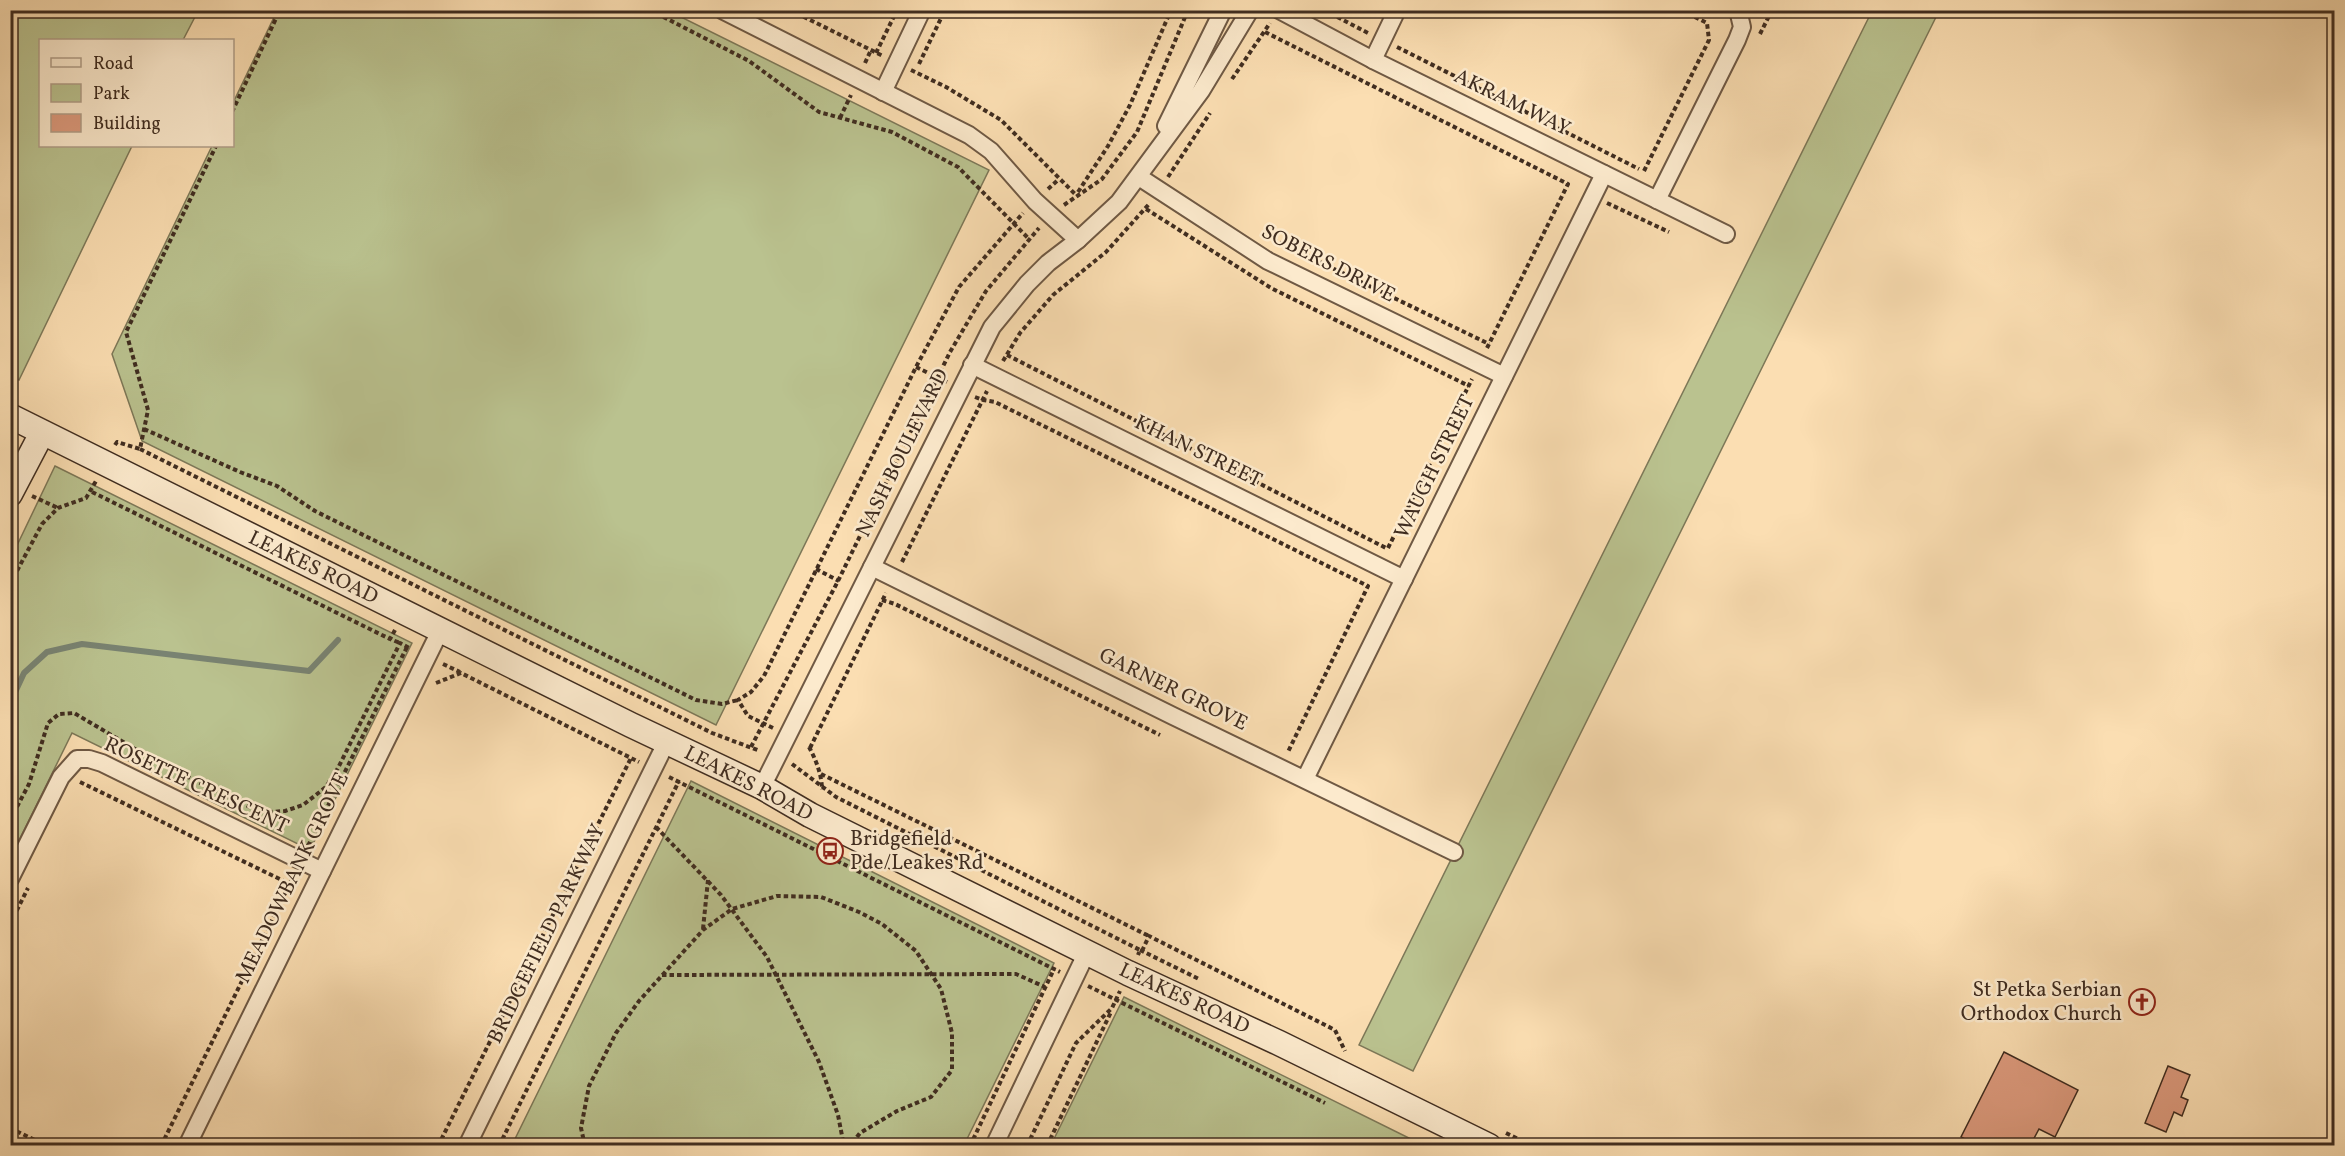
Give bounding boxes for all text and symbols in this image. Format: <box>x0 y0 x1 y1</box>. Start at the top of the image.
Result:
legend <box>39 39 234 147</box>
text: Road <box>93 52 134 77</box>
street label: AKRAM WAY <box>1449 62 1575 144</box>
text: Park <box>93 82 130 107</box>
text: Building <box>93 112 161 137</box>
street label: SOBERS DRIVE <box>1256 218 1400 310</box>
street label: NASH BOULEVARD <box>850 364 956 542</box>
street label: WAUGH STREET <box>1388 390 1482 544</box>
street label: KHAN STREET <box>1129 409 1267 495</box>
street label: LEAKES ROAD <box>243 524 383 612</box>
street label: GARNER GROVE <box>1094 641 1252 739</box>
street label: ROSETTE CRESCENT <box>99 730 293 842</box>
street label: LEAKES ROAD <box>679 739 817 829</box>
street label: MEADOWBANK GROVE <box>229 768 357 988</box>
street label: BRIDGEFIELD PARKWAY <box>481 819 613 1049</box>
place label: Bridgefield Pde/Leakes Rd <box>850 825 983 878</box>
bus stop icon: Bridgefield Pde/Leakes Rd <box>815 836 845 866</box>
street label: LEAKES ROAD <box>1114 956 1254 1042</box>
place label: St Petka Serbian Orthodox Church <box>1961 976 2122 1029</box>
church icon: St Petka Serbian Orthodox Church <box>2127 987 2157 1017</box>

